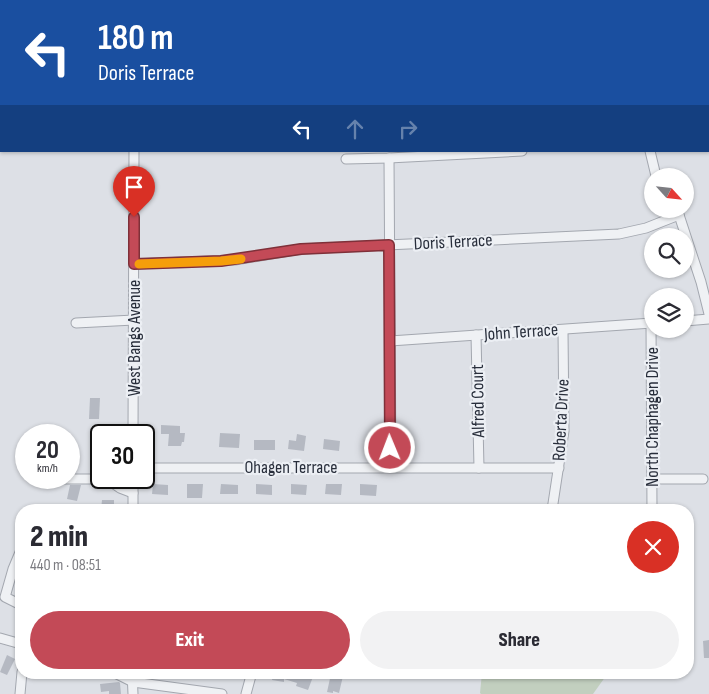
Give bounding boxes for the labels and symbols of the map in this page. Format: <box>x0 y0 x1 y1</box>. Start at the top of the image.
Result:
pin <box>113 166 155 217</box>
north arrow <box>644 168 694 218</box>
street label: Doris Terrace <box>413 229 493 255</box>
street label: West Bangs Avenue <box>124 280 145 396</box>
street label: John Terrace <box>482 319 559 345</box>
street label: North Chaphagen Drive <box>642 347 663 487</box>
street label: Alfred Court <box>467 364 489 439</box>
street label: Roberta Drive <box>548 378 574 462</box>
position arrow <box>363 421 415 473</box>
speed limit sign: 30 <box>90 424 155 489</box>
street label: Ohagen Terrace <box>244 457 338 478</box>

